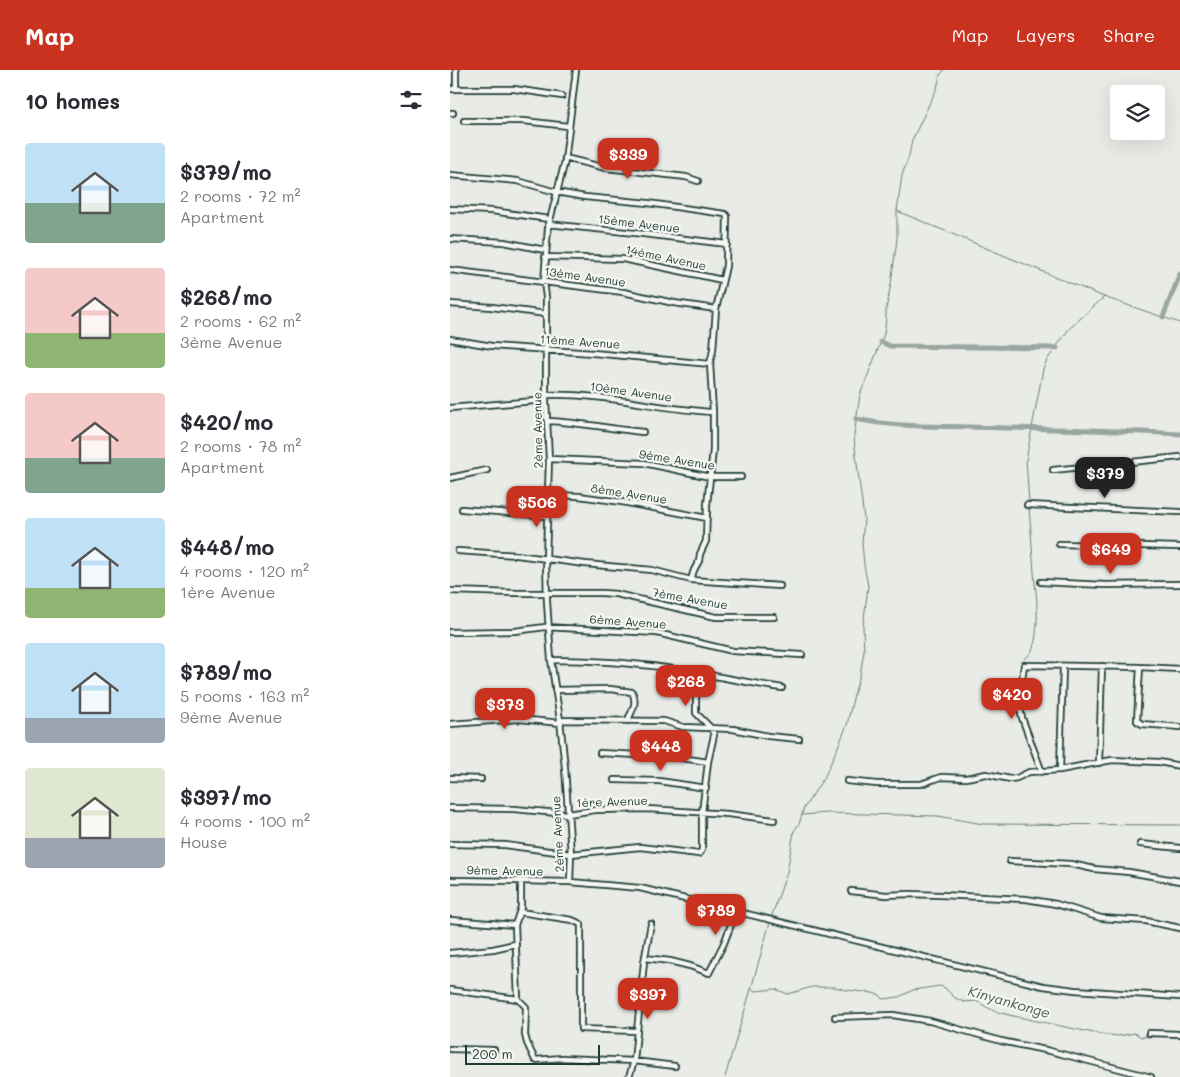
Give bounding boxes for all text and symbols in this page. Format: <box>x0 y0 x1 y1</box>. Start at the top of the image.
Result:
text: Map <box>25 20 74 51</box>
text: Map <box>952 23 988 47</box>
text: Layers <box>1016 23 1075 47</box>
text: Share <box>1103 23 1155 47</box>
map controls <box>1110 85 1165 140</box>
button: layers <box>1110 85 1165 140</box>
icon: filters <box>397 86 425 114</box>
text: 10 homes <box>25 87 120 114</box>
pin: $339 <box>598 138 658 180</box>
text: $339 <box>609 143 647 164</box>
text: $379/mo <box>180 158 272 185</box>
icon: home <box>65 163 125 223</box>
text: 2 rooms · 72 m² <box>180 185 301 206</box>
text: Apartment <box>180 206 265 227</box>
street label: 15ème Avenue <box>597 210 681 236</box>
street label: 14ème Avenue <box>624 241 708 273</box>
street label: 13ème Avenue <box>543 262 627 290</box>
text: $268/mo <box>180 283 272 310</box>
icon: home <box>65 288 125 348</box>
text: 2 rooms · 62 m² <box>180 310 301 331</box>
street label: 11ème Avenue <box>539 330 621 352</box>
text: 3ème Avenue <box>180 331 282 352</box>
street label: 10ème Avenue <box>589 377 673 405</box>
street label: 2ème Avenue <box>528 392 546 468</box>
text: $420/mo <box>180 408 273 435</box>
icon: home <box>65 413 125 473</box>
text: 2 rooms · 78 m² <box>180 435 301 456</box>
street label: 9ème Avenue <box>638 445 716 473</box>
text: Apartment <box>180 456 265 477</box>
pin: $379 <box>1075 456 1135 499</box>
text: $379 <box>1086 462 1124 483</box>
street label: 8ème Avenue <box>590 479 668 507</box>
pin: $506 <box>507 486 567 528</box>
text: $506 <box>517 491 557 512</box>
pin: $649 <box>1081 532 1141 575</box>
text: $448/mo <box>180 533 274 560</box>
icon: home <box>65 538 125 598</box>
text: $649 <box>1091 538 1131 559</box>
text: 4 rooms · 120 m² <box>180 560 309 581</box>
text: 1ère Avenue <box>180 581 275 602</box>
street label: 7ème Avenue <box>651 583 729 613</box>
street label: 6ème Avenue <box>589 610 667 632</box>
text: $789/mo <box>180 658 272 685</box>
icon: home <box>65 663 125 723</box>
pin: $268 <box>656 664 716 707</box>
text: $268 <box>667 670 705 691</box>
pin: $420 <box>982 678 1042 720</box>
text: $420 <box>992 683 1032 704</box>
text: 5 rooms · 163 m² <box>180 685 309 706</box>
pin: $373 <box>475 688 535 730</box>
text: $373 <box>486 693 524 714</box>
text: 9ème Avenue <box>180 706 283 727</box>
pin: $448 <box>631 730 691 772</box>
text: $448 <box>641 735 681 756</box>
text: $397/mo <box>180 783 272 810</box>
icon: home <box>65 788 125 848</box>
street label: 1ère Avenue <box>576 792 648 810</box>
street label: 2ème Avenue <box>547 795 567 873</box>
text: 4 rooms · 100 m² <box>180 810 310 831</box>
text: House <box>180 831 227 852</box>
street label: 9ème Avenue <box>466 861 544 879</box>
pin: $789 <box>686 894 746 936</box>
text: $789 <box>697 899 735 920</box>
pin: $397 <box>618 978 678 1020</box>
water label: Kinyankonge <box>966 981 1052 1022</box>
text: $397 <box>629 983 667 1004</box>
scale bar <box>465 1042 600 1065</box>
text: 200 m <box>472 1044 513 1063</box>

